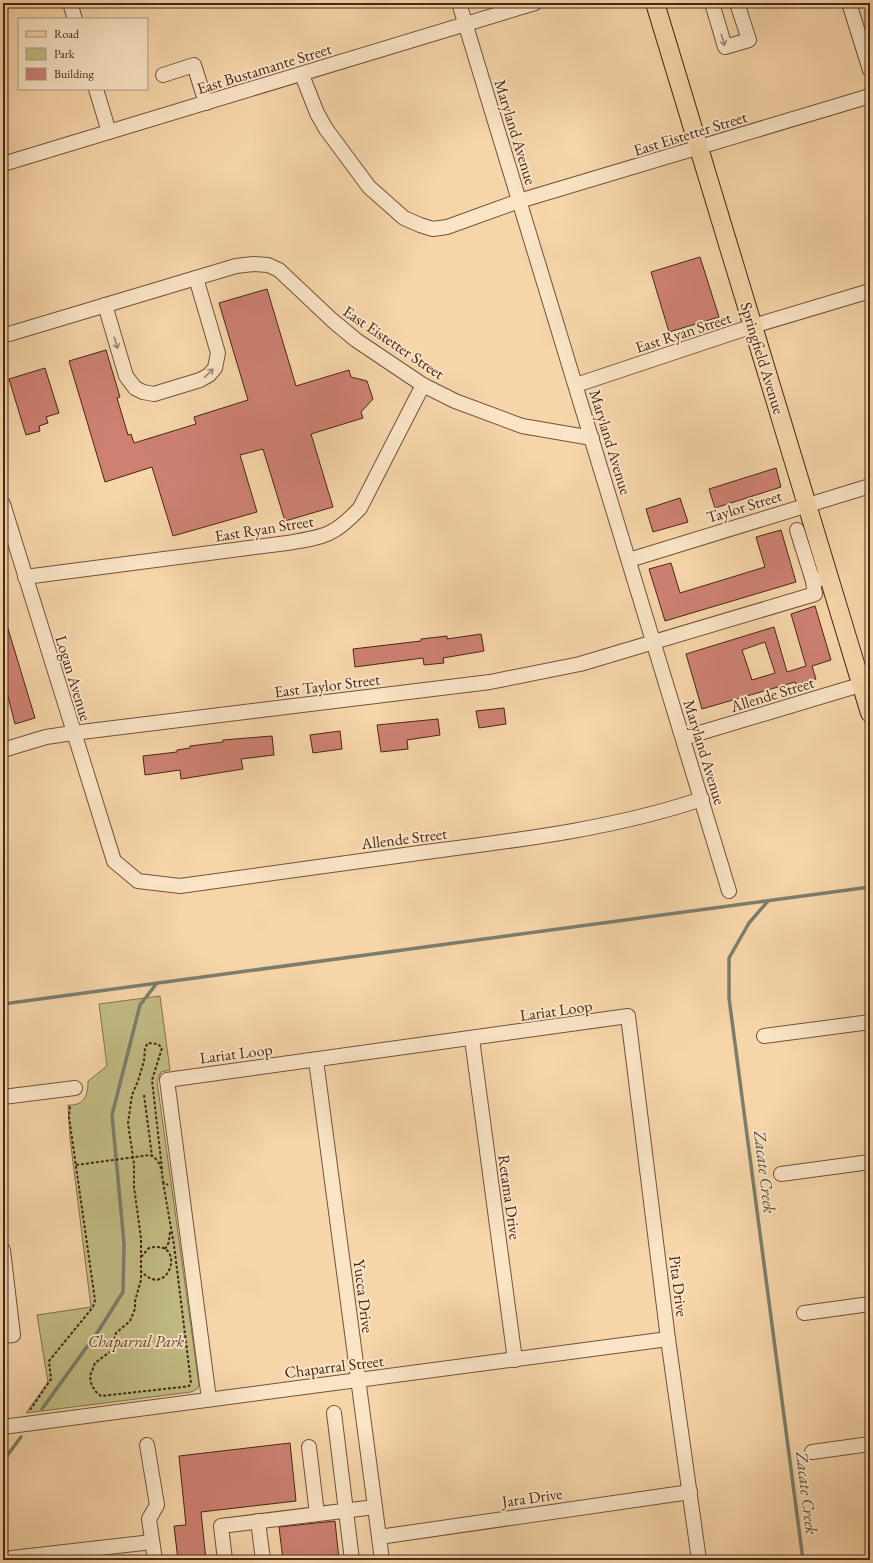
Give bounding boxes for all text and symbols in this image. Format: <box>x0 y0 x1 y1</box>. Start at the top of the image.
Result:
legend <box>18 18 148 90</box>
text: Road <box>54 26 80 42</box>
one-way arrow <box>720 34 727 47</box>
street label: East Bustamante Street <box>194 38 334 99</box>
text: Park <box>54 46 75 62</box>
text: Building <box>54 66 95 82</box>
street label: Maryland Avenue <box>490 77 541 187</box>
street label: East Eistetter Street <box>631 106 750 161</box>
street label: Springfield Avenue <box>736 300 790 417</box>
street label: East Eistetter Street <box>339 301 448 384</box>
street label: East Ryan Street <box>632 307 734 358</box>
one-way arrow <box>113 336 120 349</box>
one-way arrow <box>204 368 214 378</box>
street label: Maryland Avenue <box>585 387 636 497</box>
street label: Taylor Street <box>704 485 784 528</box>
street label: East Ryan Street <box>213 510 315 547</box>
street label: Logan Avenue <box>51 633 96 723</box>
street label: East Taylor Street <box>273 669 381 702</box>
street label: Allende Street <box>727 672 816 717</box>
street label: Maryland Avenue <box>679 697 730 807</box>
street label: Allende Street <box>359 823 448 854</box>
street label: Lariat Loop <box>518 995 594 1026</box>
street label: Lariat Loop <box>199 1039 274 1068</box>
water label: Zacate Creek <box>749 1128 781 1215</box>
street label: Retama Drive <box>493 1153 526 1241</box>
street label: Pita Drive <box>664 1254 693 1318</box>
street label: Yucca Drive <box>349 1258 378 1334</box>
park label: Chaparral Park <box>88 1331 185 1352</box>
street label: Chaparral Street <box>283 1350 385 1383</box>
water label: Zacate Creek <box>791 1449 823 1536</box>
street label: Jara Drive <box>498 1483 564 1512</box>

